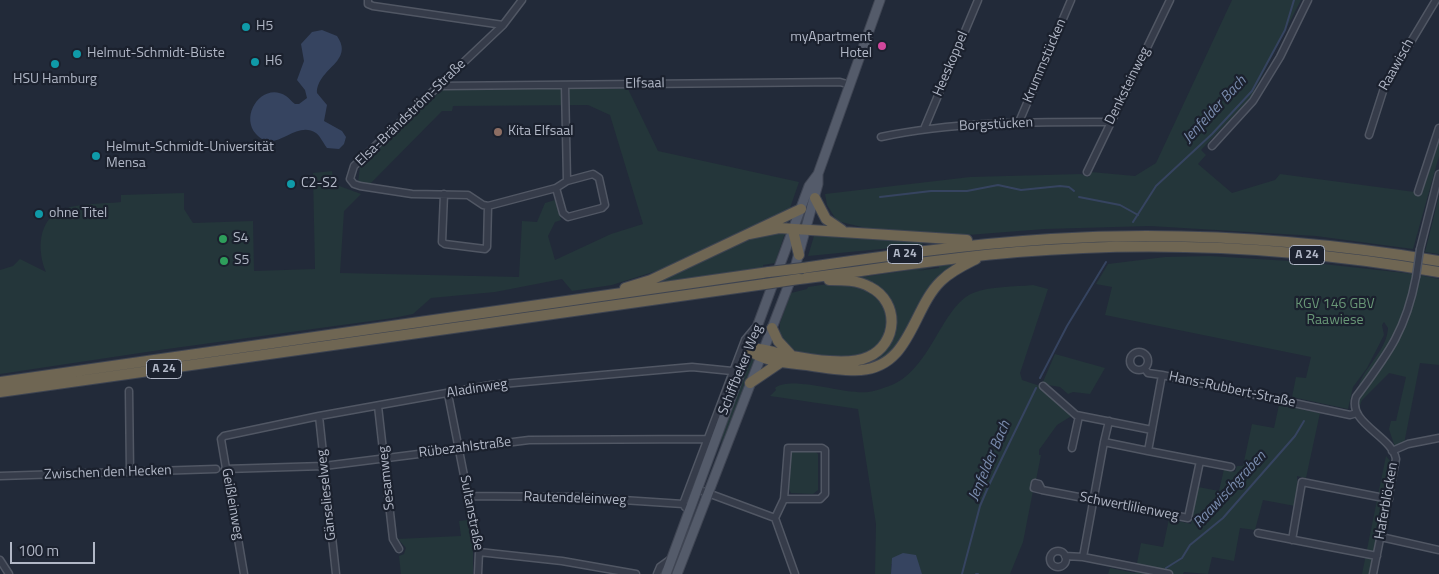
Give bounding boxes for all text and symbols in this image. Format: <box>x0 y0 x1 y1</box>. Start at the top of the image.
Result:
street label: Krummstücken <box>1020 16 1070 106</box>
place label: H5 <box>256 19 273 35</box>
marker: H5 <box>240 21 252 33</box>
street label: Heeskoppel <box>930 29 972 99</box>
place label: myApartment Hotel <box>790 30 872 62</box>
street label: Raawisch <box>1376 36 1418 94</box>
marker: myApartment Hotel <box>876 40 888 52</box>
street label: Denksteinweg <box>1102 44 1154 128</box>
place label: Helmut-Schmidt-Büste <box>87 46 225 62</box>
marker: Helmut-Schmidt-Büste <box>71 48 83 60</box>
place label: H6 <box>265 54 282 70</box>
marker: H6 <box>249 56 261 68</box>
street label: Elsa-Brändström-Straße <box>353 56 469 170</box>
marker: HSU Hamburg <box>49 58 61 70</box>
place label: HSU Hamburg <box>13 72 97 88</box>
water label: Jenfelder Bach <box>1179 73 1251 147</box>
street label: Elfsaal <box>625 75 665 93</box>
street label: Borgstücken <box>959 115 1033 135</box>
place label: Kita Elfsaal <box>508 124 573 140</box>
marker: Kita Elfsaal <box>492 126 504 138</box>
place label: Helmut-Schmidt-Universität Mensa <box>106 140 274 172</box>
marker: Helmut-Schmidt-Universität Mensa <box>90 150 102 162</box>
place label: C2-S2 <box>301 176 338 192</box>
marker: C2-S2 <box>285 178 297 190</box>
place label: ohne Titel <box>49 206 107 222</box>
marker: ohne Titel <box>33 208 45 220</box>
place label: S4 <box>233 231 248 247</box>
marker: S4 <box>217 233 229 245</box>
road number: A 24 <box>888 244 922 264</box>
road number: A 24 <box>1290 246 1324 264</box>
place label: S5 <box>234 253 249 269</box>
marker: S5 <box>218 255 230 267</box>
park label: KGV 146 GBV Raawiese <box>1295 297 1375 330</box>
street label: Schiffbeker Weg <box>715 322 767 418</box>
road number: A 24 <box>146 359 182 378</box>
street label: Hans-Rubbert-Straße <box>1167 368 1297 412</box>
street label: Aladinweg <box>445 376 509 402</box>
water label: Jenfelder Bach <box>965 418 1015 504</box>
street label: Rübezahlstraße <box>418 434 512 462</box>
street label: Sesamweg <box>375 445 399 511</box>
street label: Gänselieselweg <box>314 448 340 542</box>
water label: Raawischgraben <box>1190 448 1270 532</box>
street label: Haferblöcken <box>1372 461 1402 541</box>
street label: Zwischen den Hecken <box>44 462 172 484</box>
street label: Geißleinweg <box>217 467 247 541</box>
street label: Sultanstraße <box>455 474 487 552</box>
street label: Rautendeleinweg <box>523 489 627 509</box>
street label: Schwertlilienweg <box>1078 489 1180 525</box>
scale bar <box>12 532 98 564</box>
text: 100 m <box>18 539 59 562</box>

